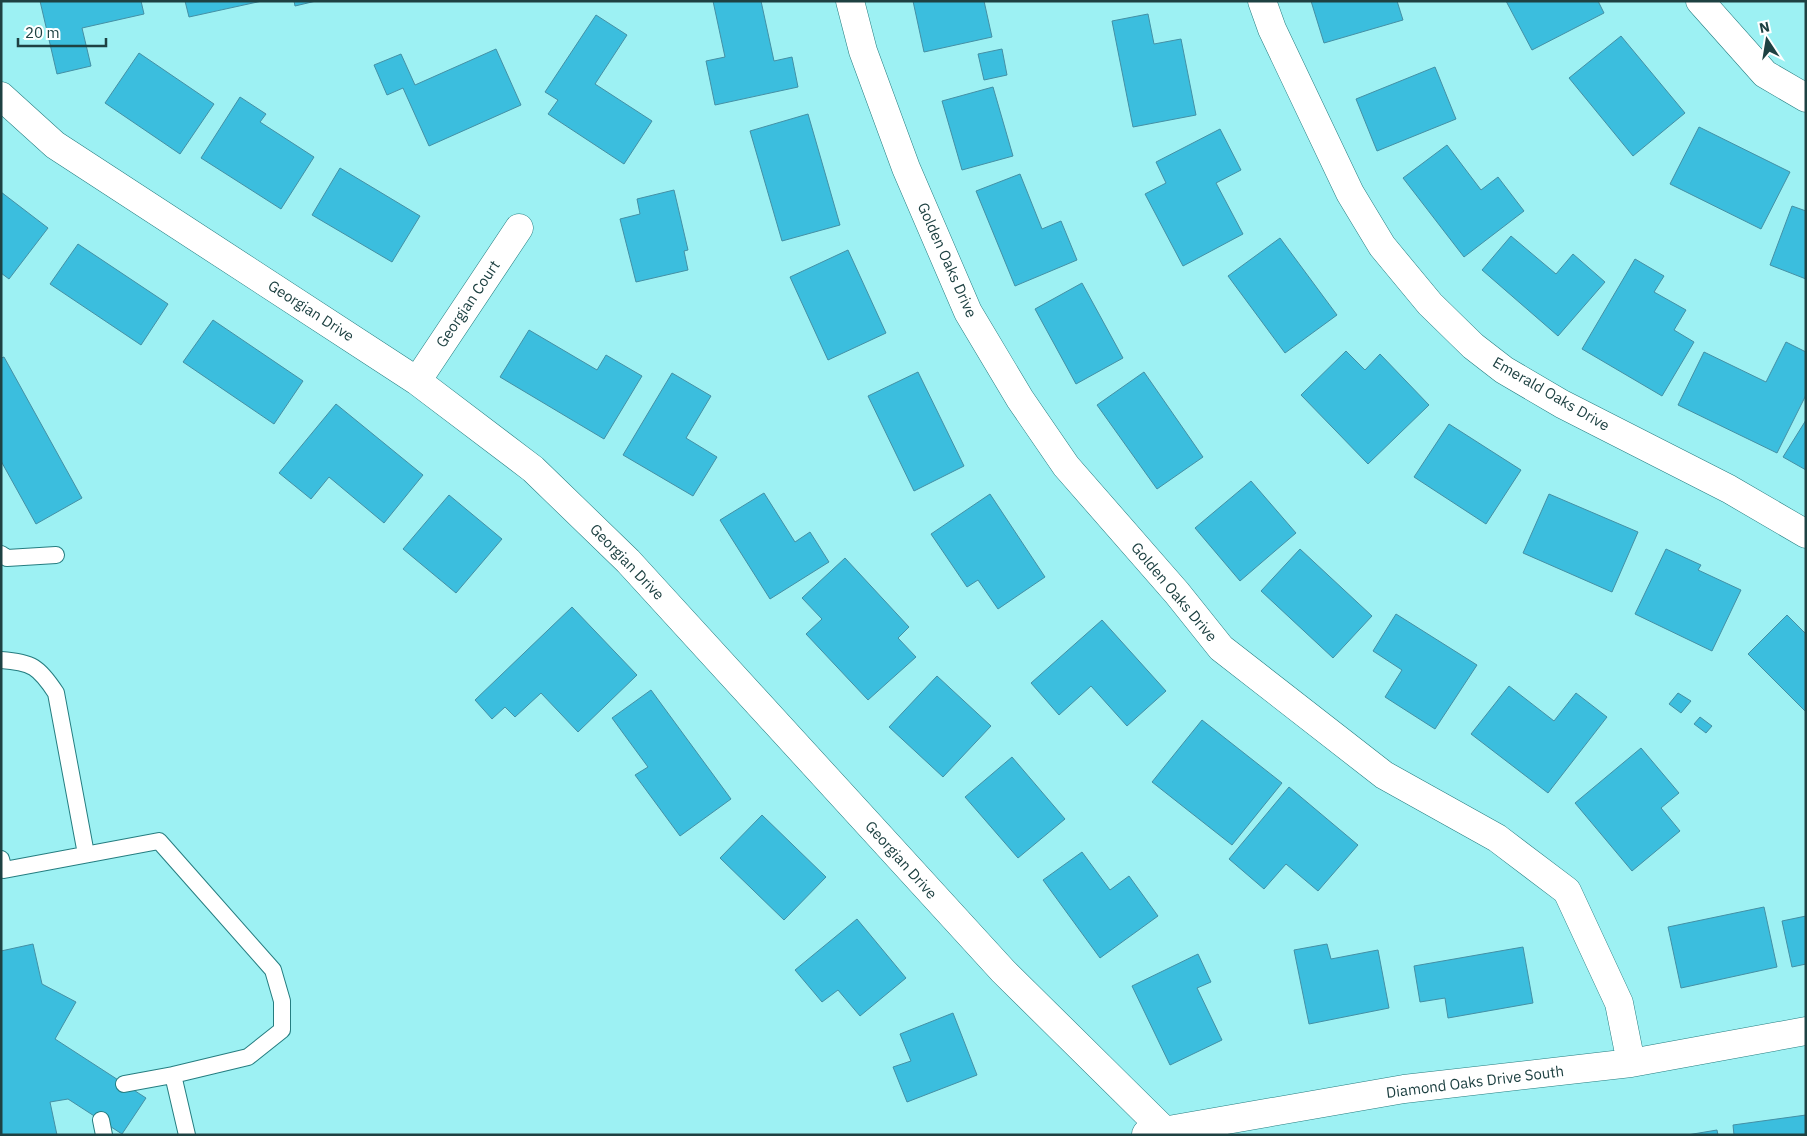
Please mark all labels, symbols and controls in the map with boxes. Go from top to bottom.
scale bar [18,15,105,47]
north arrow [1742,15,1792,65]
text: N [1757,17,1771,37]
text: 20 m [25,23,60,42]
street label: Golden Oaks Drive [914,199,981,320]
street label: Georgian Court [431,257,504,351]
street label: Georgian Drive [265,276,358,345]
street label: Emerald Oaks Drive [1489,352,1613,435]
street label: Georgian Drive [586,520,669,604]
street label: Golden Oaks Drive [1127,538,1221,645]
street label: Georgian Drive [861,817,941,903]
street label: Diamond Oaks Drive South [1385,1061,1565,1102]

